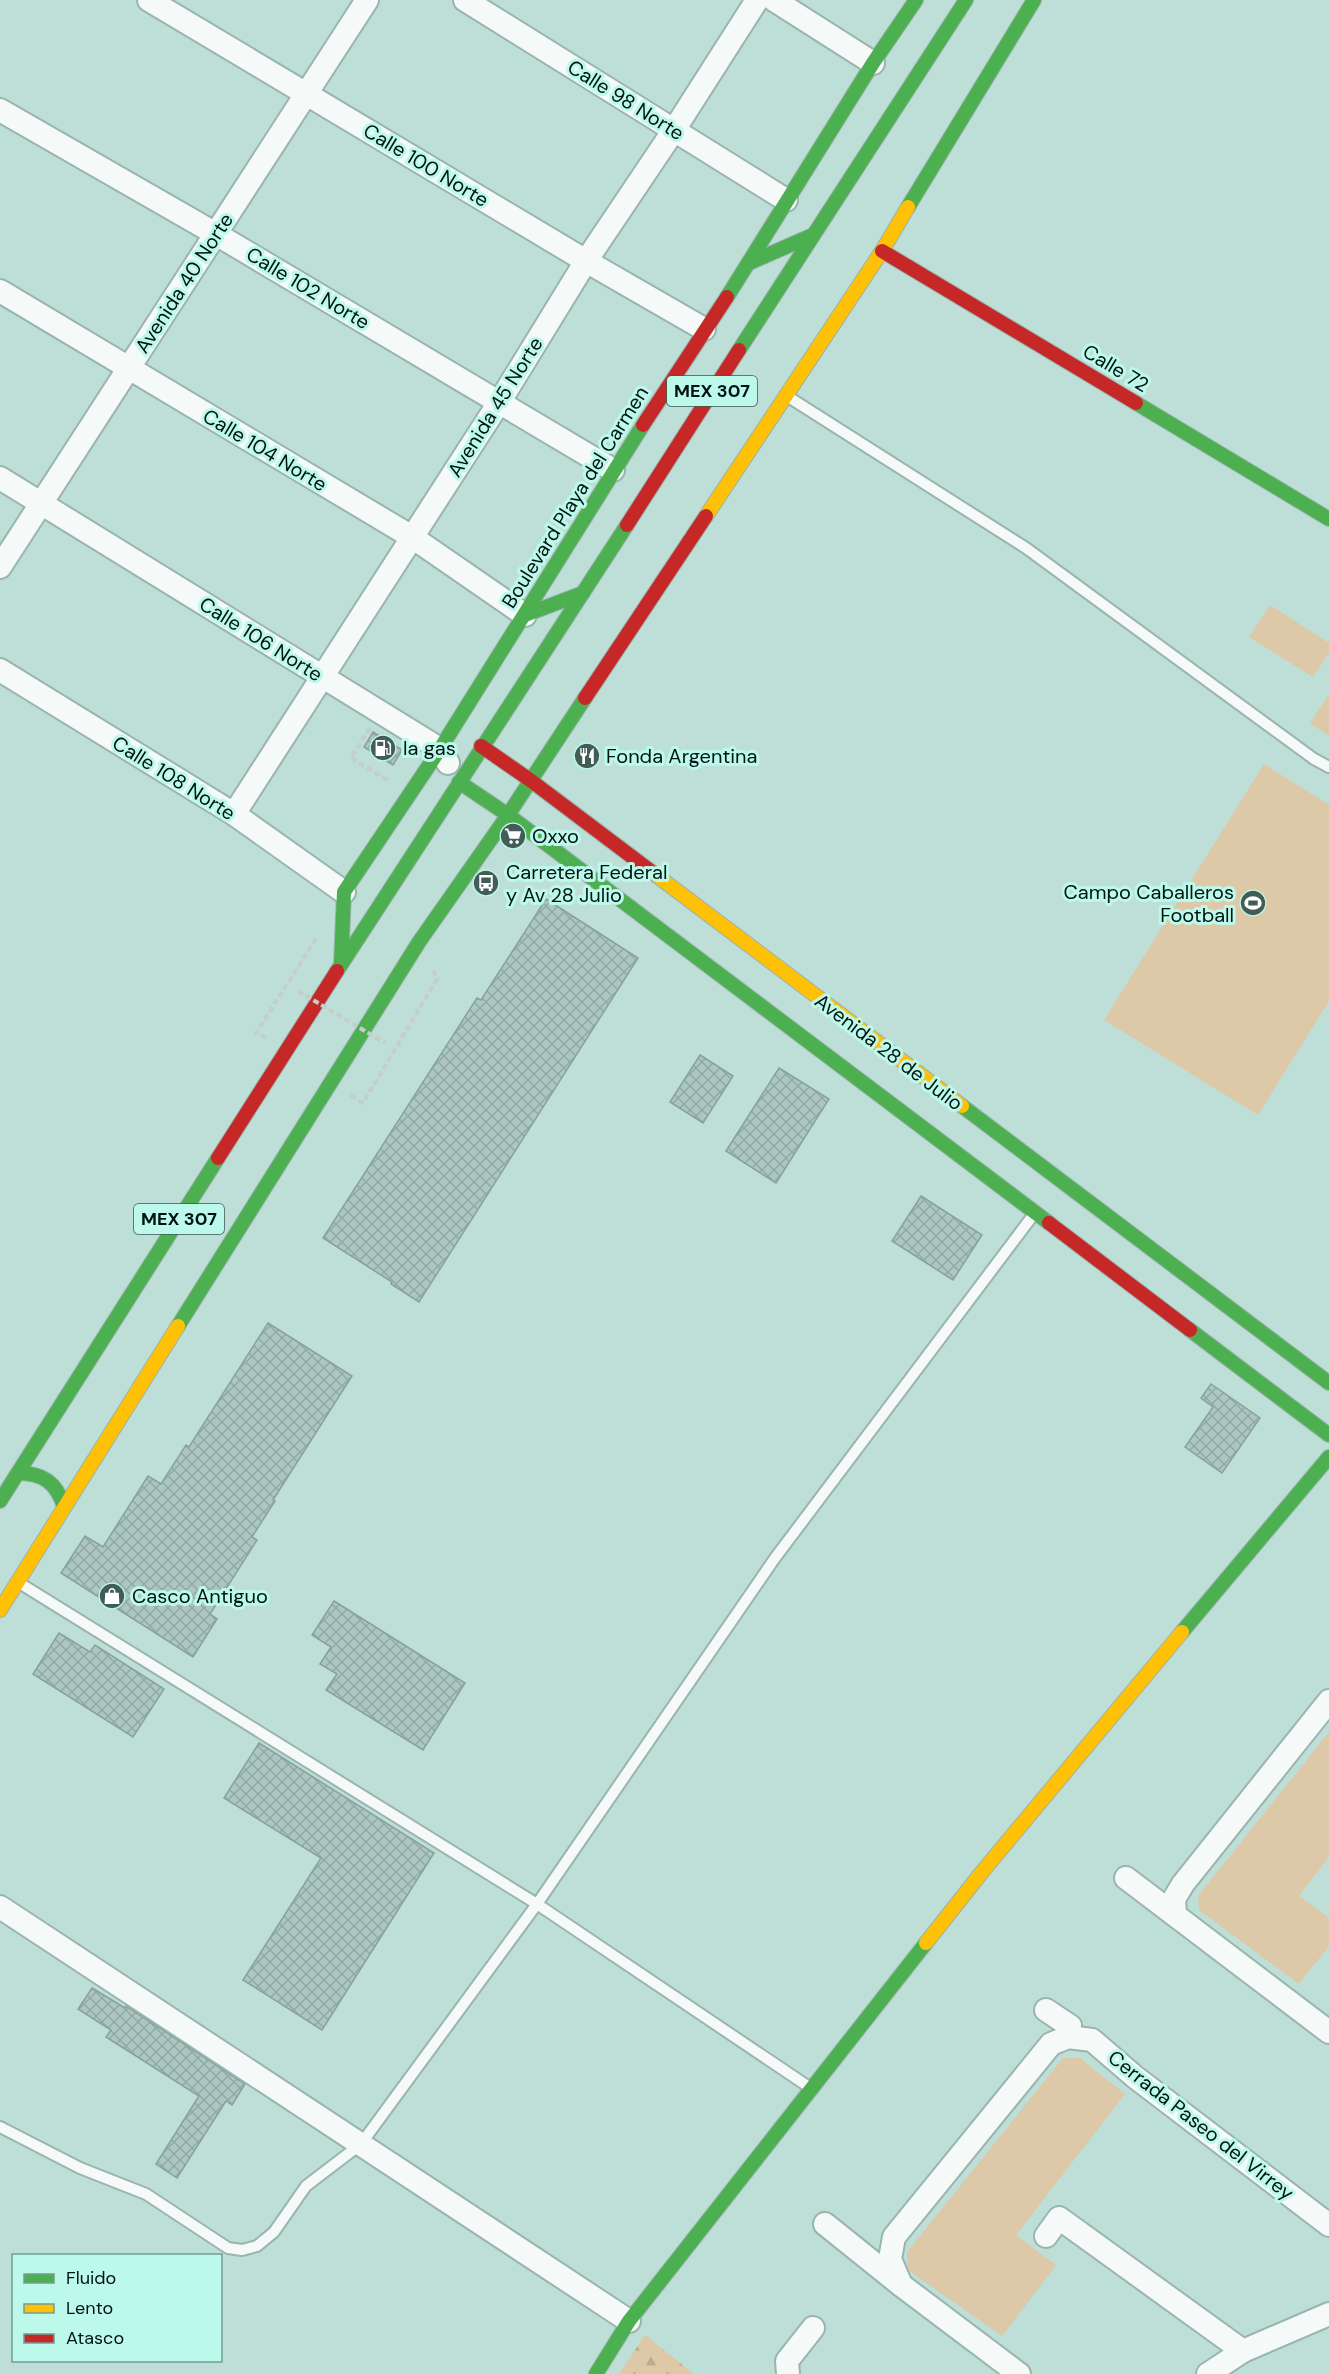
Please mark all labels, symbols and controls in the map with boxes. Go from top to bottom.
street label: Calle 98 Norte [563,54,689,146]
street label: Calle 100 Norte [359,117,493,213]
street label: Avenida 40 Norte [129,208,239,358]
street label: Calle 102 Norte [242,241,374,335]
street label: Avenida 45 Norte [441,332,549,482]
street label: Calle 72 [1078,338,1154,398]
road number: MEX 307 [667,376,757,406]
street label: Boulevard Playa del Carmen [496,381,654,613]
street label: Calle 104 Norte [198,403,332,497]
street label: Calle 106 Norte [194,591,328,687]
street label: Calle 108 Norte [108,730,240,826]
fuel station icon: la gas [368,733,398,763]
place label: la gas [403,735,456,761]
restaurant icon: Fonda Argentina [572,741,602,771]
place label: Fonda Argentina [606,743,757,769]
supermarket icon: Oxxo [498,821,528,851]
place label: Oxxo [532,823,579,849]
place label: Carretera Federal y Av 28 Julio [506,859,667,908]
bus stop icon: Carretera Federal y Av 28 Julio [471,868,501,898]
place label: Campo Caballeros Football [1063,879,1234,928]
sports icon: Campo Caballeros Football [1238,888,1268,918]
street label: Avenida 28 de Julio [810,988,968,1116]
road number: MEX 307 [134,1204,224,1234]
shop icon: Casco Antiguo [97,1581,127,1611]
place label: Casco Antiguo [132,1583,268,1609]
street label: Cerrada Paseo del Virrey [1103,2044,1299,2206]
legend [12,2254,222,2362]
text: Fluido [66,2266,116,2290]
text: Lento [66,2296,113,2320]
text: Atasco [66,2326,124,2350]

